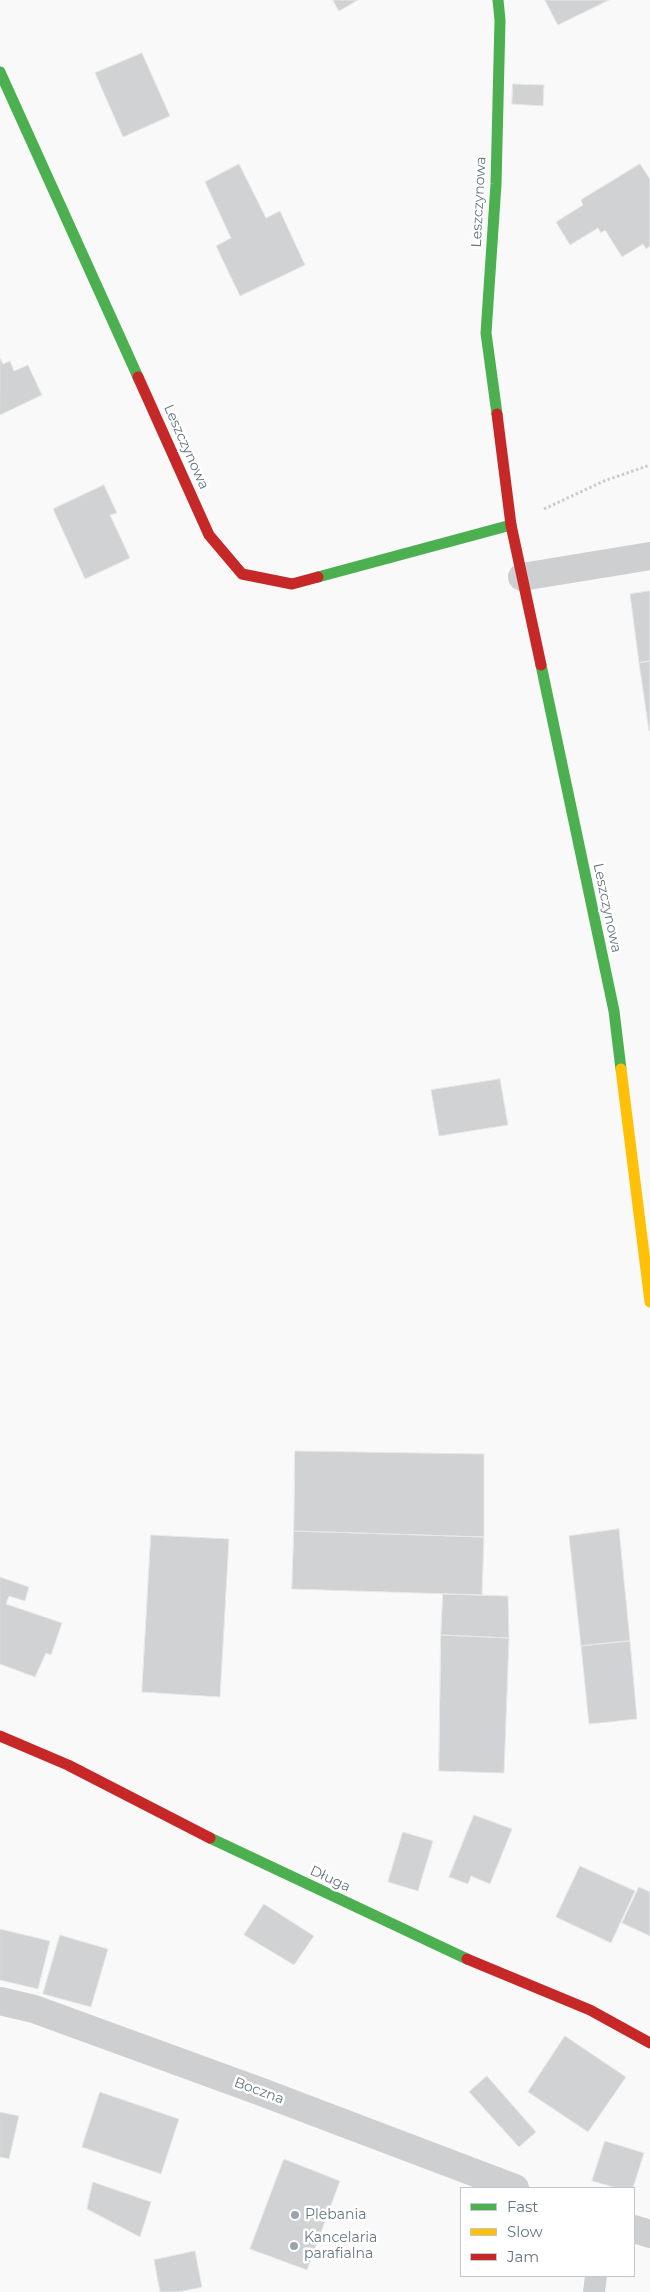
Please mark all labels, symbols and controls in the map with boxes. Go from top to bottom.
street label: Leszczynowa [468,156,490,248]
street label: Leszczynowa [160,402,212,492]
street label: Leszczynowa [589,862,625,954]
street label: Długa [307,1862,353,1896]
street label: Boczna [232,2074,286,2108]
legend [460,2187,635,2277]
text: Fast [507,2197,538,2216]
place label: Plebania [305,2207,366,2223]
marker: Plebania [289,2209,301,2221]
text: Slow [507,2222,543,2241]
place label: Kancelaria parafialna [304,2230,377,2262]
marker: Kancelaria parafialna [288,2240,300,2252]
text: Jam [507,2247,539,2266]

